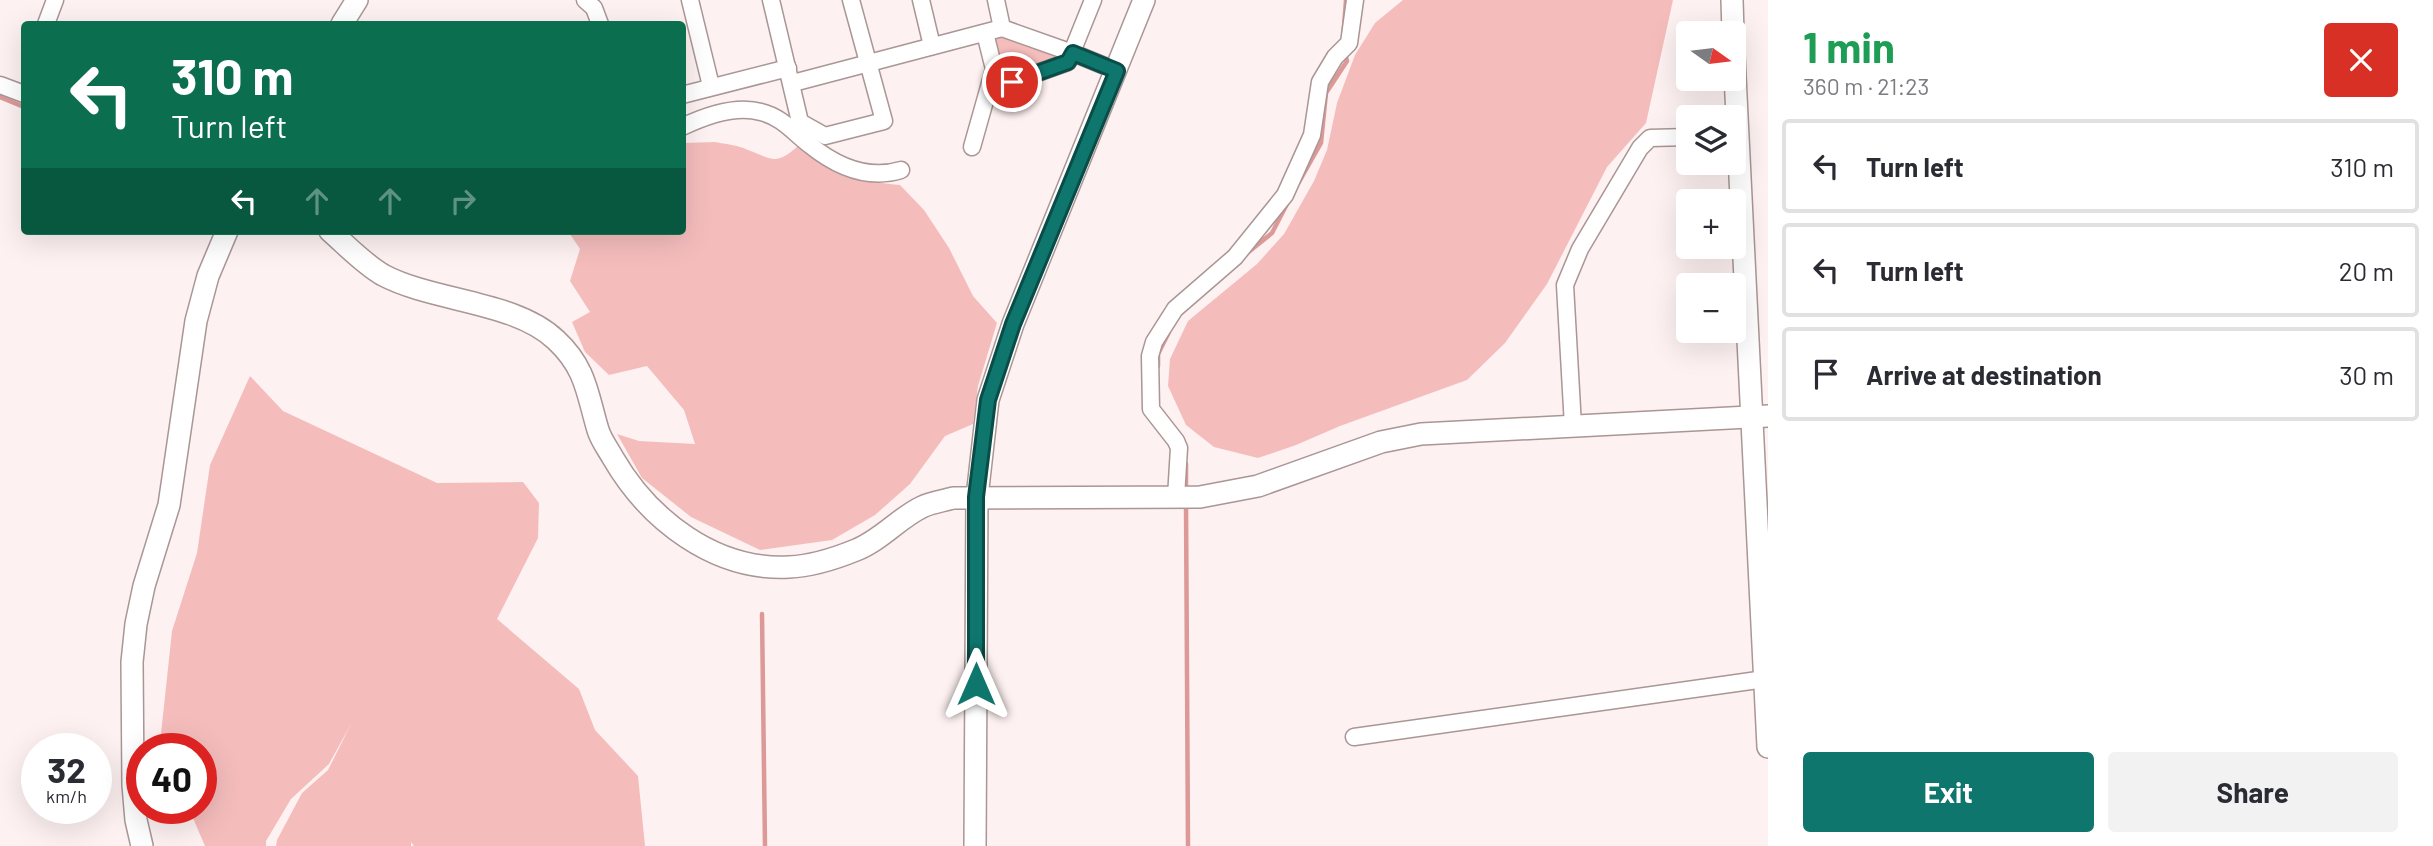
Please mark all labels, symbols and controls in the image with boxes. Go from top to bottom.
north arrow [1676,21,1746,91]
map controls [1676,21,1746,343]
text: 1 min [1803,21,1895,71]
button: close [2324,23,2398,97]
text: 310 m [171,46,293,105]
icon: left [56,49,147,140]
pin [982,52,1042,112]
icon: arrive [993,63,1031,101]
text: 360 m · 21:23 [1803,72,1929,100]
button: layers [1676,105,1746,175]
text: Turn left [171,106,288,144]
icon: left [1807,147,1845,185]
text: Turn left [1866,151,1964,182]
text: 310 m [2330,151,2394,182]
icon: left [225,182,263,220]
icon: ahead [298,182,336,220]
icon: ahead [371,182,409,220]
icon: right [444,182,482,220]
button: + [1676,189,1746,259]
icon: left [1807,251,1845,289]
text: Turn left [1866,255,1964,286]
text: 20 m [2339,255,2394,286]
button: − [1676,273,1746,343]
icon: arrive [1807,355,1845,393]
text: Arrive at destination [1866,359,2102,390]
text: 30 m [2339,359,2394,390]
position arrow [939,647,1013,721]
speed limit sign: 40 [126,733,217,824]
text: 32 [47,748,86,790]
button: Exit [1803,752,2094,832]
button: Share [2108,752,2398,832]
text: km/h [46,785,87,807]

